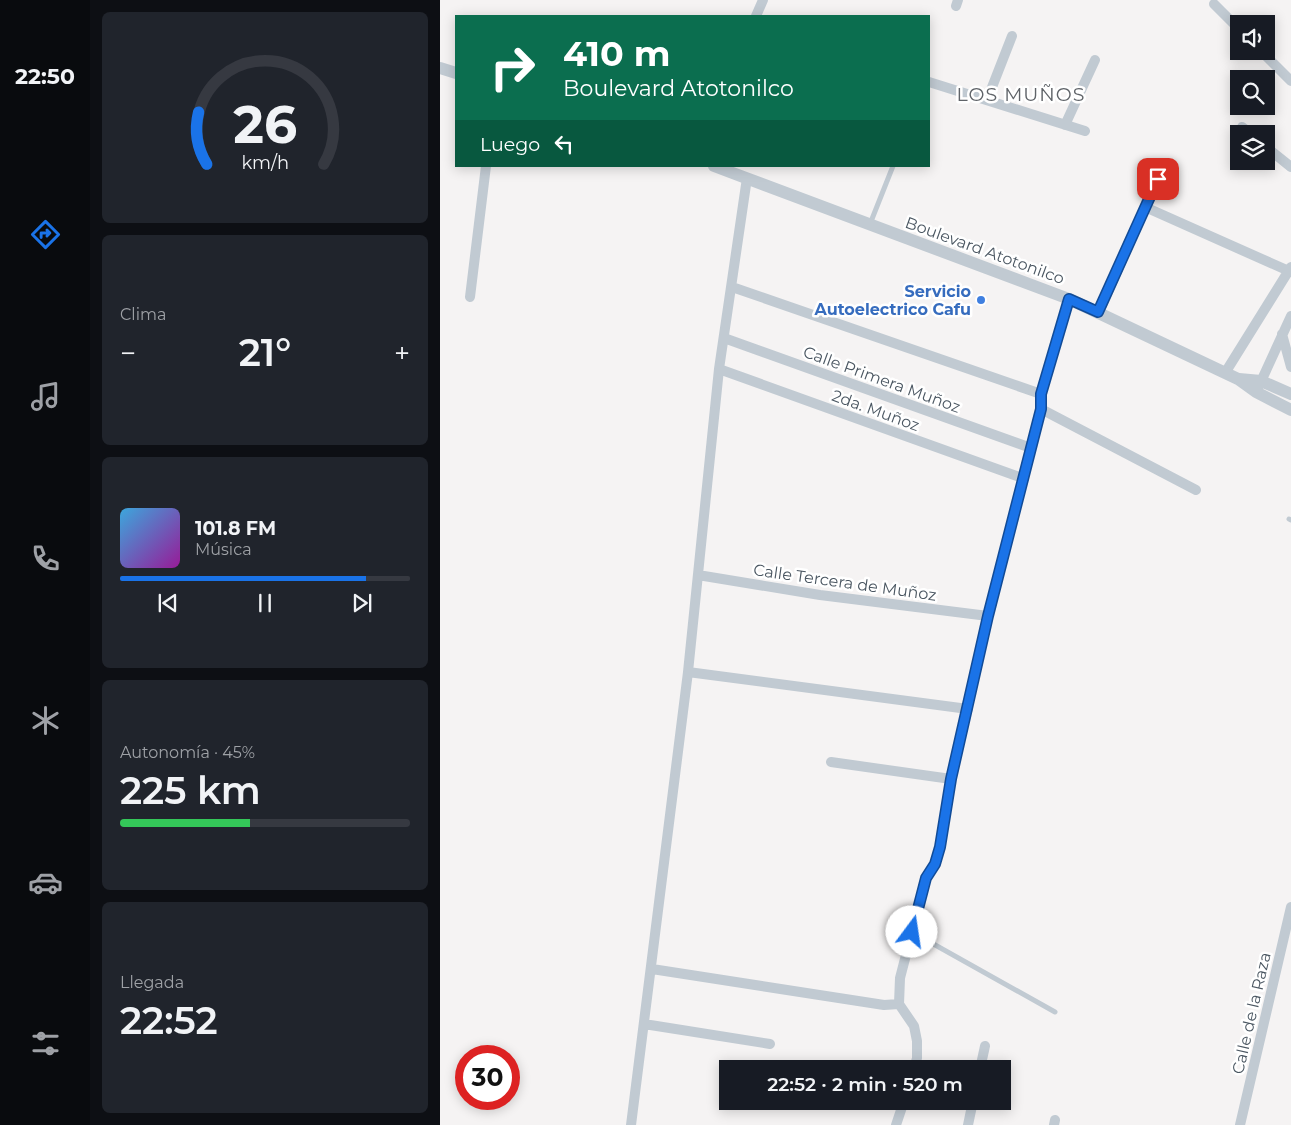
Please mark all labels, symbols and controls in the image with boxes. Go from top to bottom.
map controls [1230,15,1275,170]
button: sound [1230,15,1275,60]
text: 410 m [563,32,670,75]
icon: right [480,35,545,100]
text: 22:50 [15,63,75,90]
button: search [1230,70,1275,115]
text: Boulevard Atotonilco [563,75,794,102]
district label: LOS MUÑOS [957,83,1085,106]
text: 26 [233,93,297,156]
button: layers [1230,125,1275,170]
icon: left [550,130,578,158]
text: Luego [480,133,540,156]
text: km/h [241,152,289,173]
pin [1137,158,1179,200]
icon: arrive [1144,165,1172,193]
street label: Boulevard Atotonilco [903,213,1067,288]
icon: directions [28,217,63,252]
place label: Servicio Autoelectrico Cafu [814,282,971,319]
marker: Servicio Autoelectrico Cafu [975,294,987,306]
text: Clima [120,305,166,324]
text: 21° [239,329,291,376]
text: − [120,336,136,370]
text: + [394,336,410,370]
street label: Calle Primera Muñoz [801,342,963,417]
icon: music [28,379,63,414]
street label: 2da. Muñoz [829,386,922,435]
text: 101.8 FM [195,517,276,540]
text: Música [195,540,252,559]
icon: phone [28,541,63,576]
street label: Calle Tercera de Muñoz [752,560,938,605]
icon: previous [154,589,182,617]
icon: pause [251,589,279,617]
icon: next [348,589,376,617]
icon: climate [28,703,63,738]
text: Autonomía · 45% [120,743,255,762]
text: 225 km [120,767,261,814]
icon: car [28,865,63,900]
position arrow [885,905,937,957]
street label: Calle de la Raza [1228,950,1275,1076]
text: Llegada [120,973,184,992]
text: 22:52 [120,997,218,1044]
icon: filters [28,1026,63,1061]
speed limit sign: 30 [455,1045,520,1110]
text: 22:52 · 2 min · 520 m [767,1073,963,1096]

